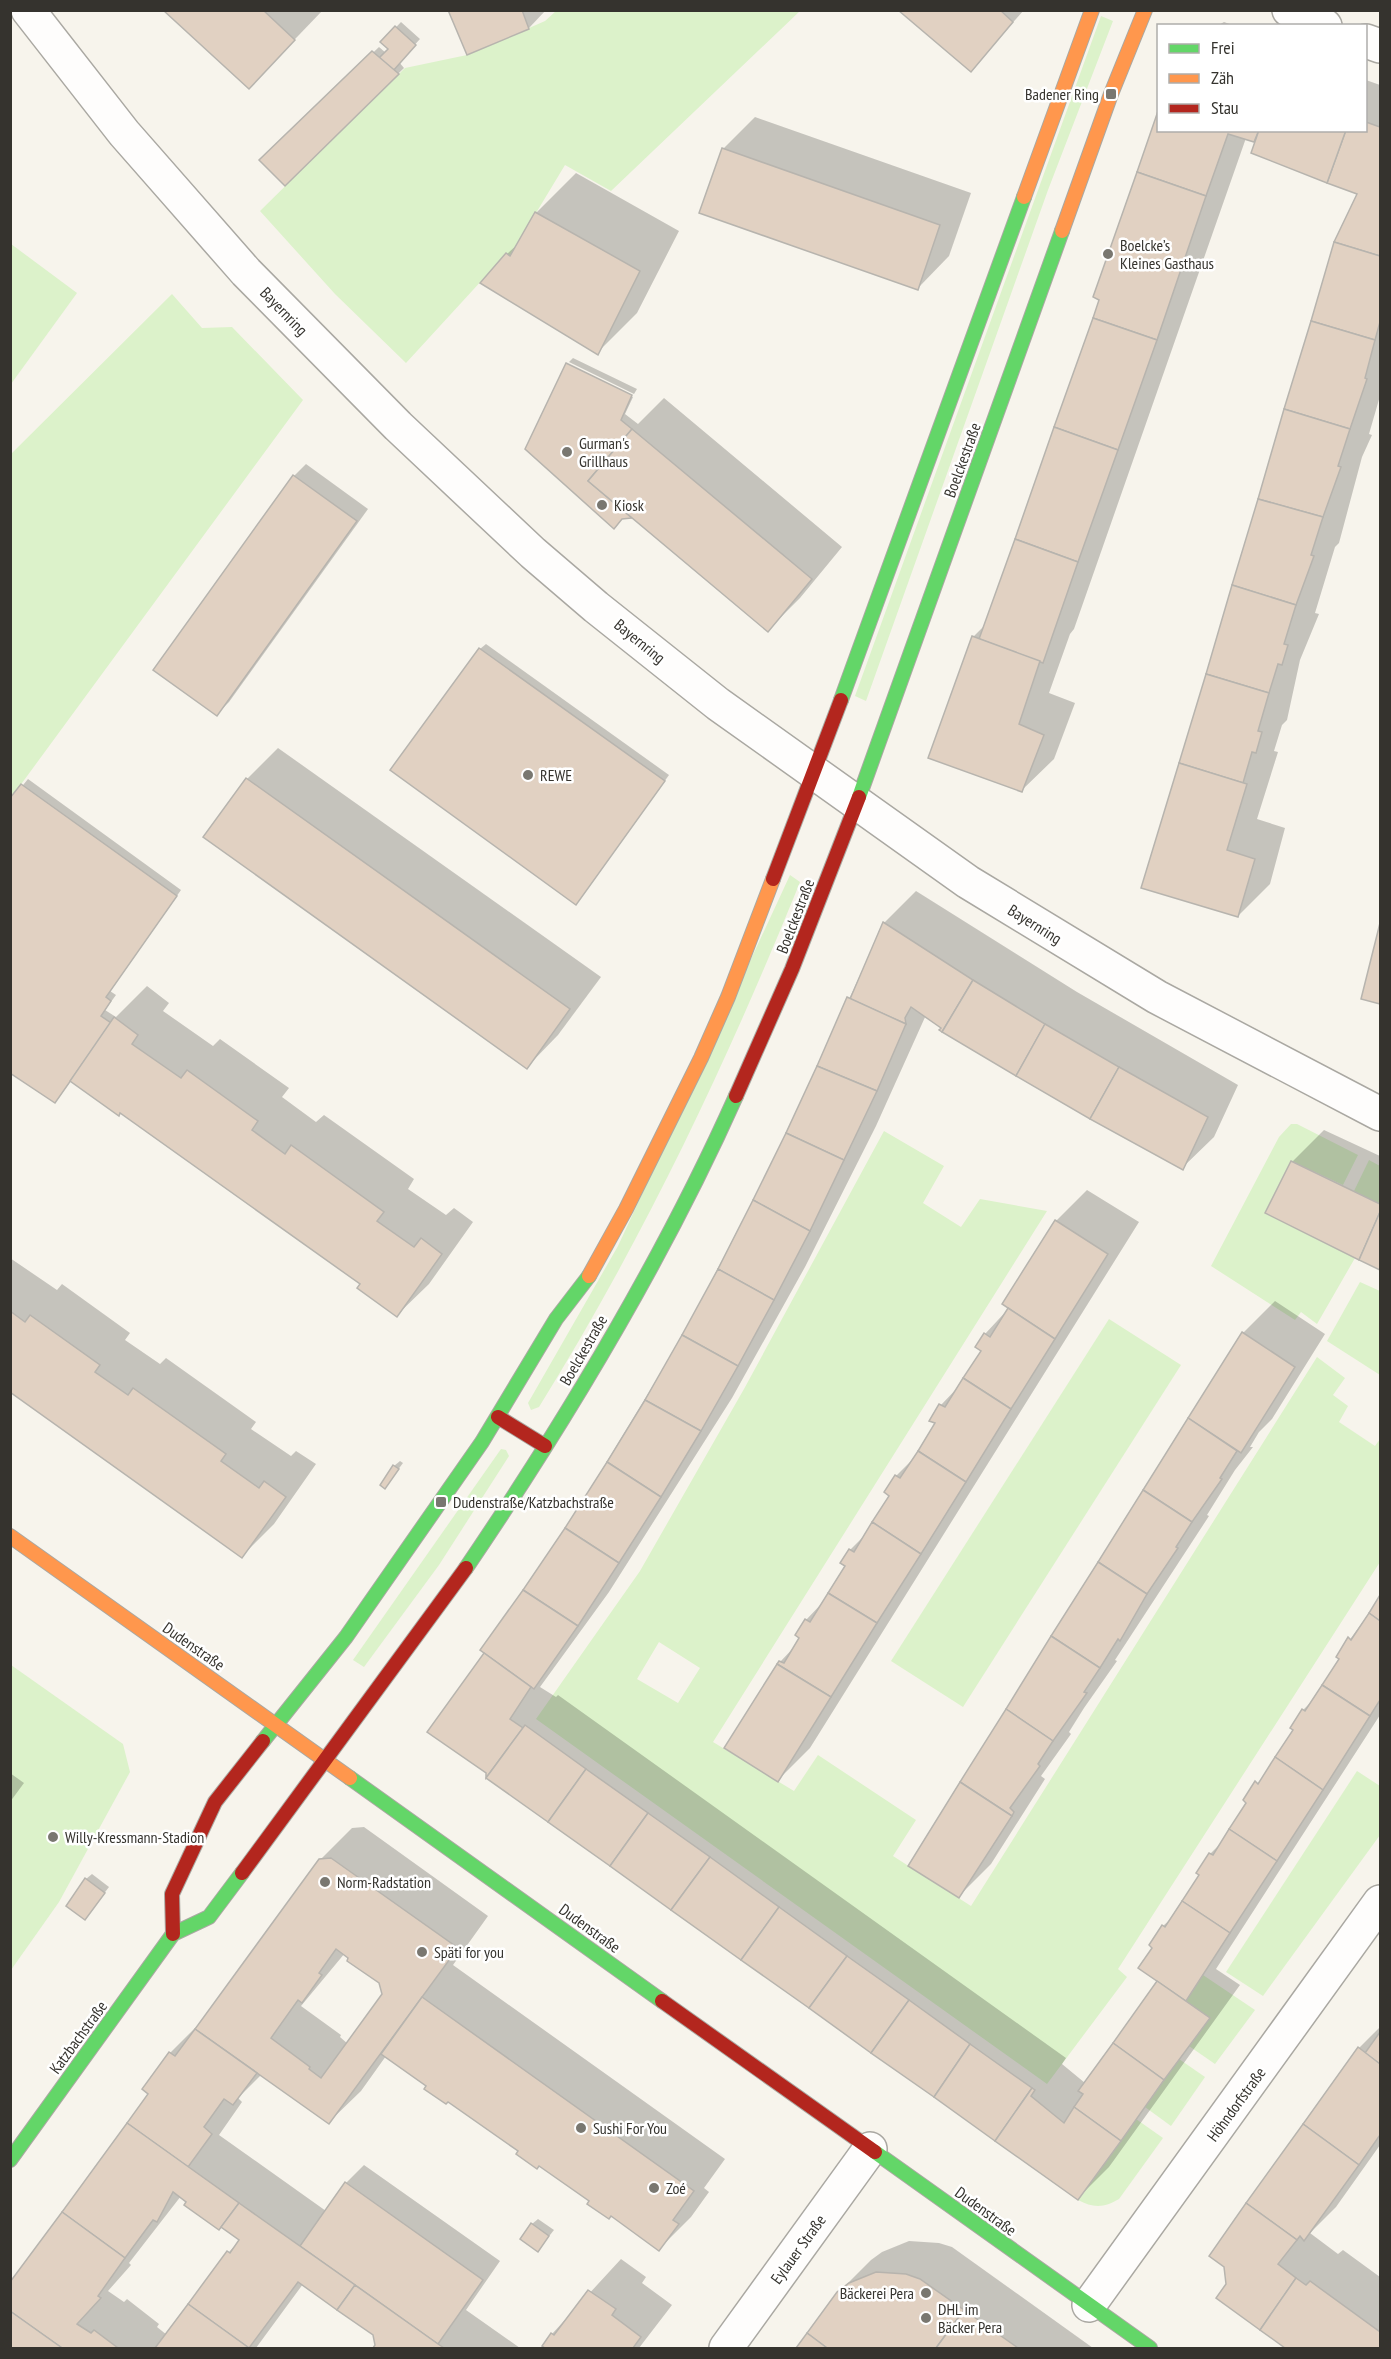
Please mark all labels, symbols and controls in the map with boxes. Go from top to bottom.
legend [1157,24,1367,132]
text: Frei [1211,36,1235,59]
text: Zäh [1211,66,1234,89]
place label: Badener Ring [1025,84,1099,104]
marker: Badener Ring [1104,87,1118,101]
text: Stau [1211,96,1239,119]
place label: Boelcke’s Kleines Gasthaus [1120,235,1214,273]
marker: Boelcke’s Kleines Gasthaus [1101,247,1115,261]
street label: Bayernring [256,283,312,339]
street label: Boelckestraße [939,420,985,500]
place label: Gurman's Grillhaus [579,433,630,471]
marker: Gurman's Grillhaus [560,445,574,459]
place label: Kiosk [614,495,645,515]
marker: Kiosk [595,498,609,512]
street label: Bayernring [610,614,670,668]
place label: REWE [540,765,572,785]
marker: REWE [521,768,535,782]
street label: Boelckestraße [772,876,818,956]
street label: Bayernring [1004,900,1066,948]
street label: Boelckestraße [555,1311,611,1389]
place label: Dudenstraße/Katzbachstraße [453,1492,614,1512]
marker: Dudenstraße/Katzbachstraße [434,1495,448,1509]
street label: Dudenstraße [159,1617,229,1675]
place label: Willy-Kressmann-Stadion [65,1827,204,1847]
marker: Willy-Kressmann-Stadion [46,1830,60,1844]
place label: Norm-Radstation [337,1872,431,1892]
marker: Norm-Radstation [318,1875,332,1889]
street label: Dudenstraße [555,1899,625,1957]
place label: Späti for you [434,1942,504,1962]
marker: Späti for you [415,1945,429,1959]
street label: Katzbachstraße [45,1997,111,2077]
street label: Höhndorfstraße [1202,2063,1270,2145]
place label: Sushi For You [593,2118,667,2138]
marker: Sushi For You [574,2121,588,2135]
place label: Zoé [666,2178,686,2198]
marker: Zoé [647,2181,661,2195]
street label: Dudenstraße [951,2182,1021,2240]
street label: Eylauer Straße [766,2210,830,2288]
place label: Bäckerei Pera [840,2283,914,2303]
marker: Bäckerei Pera [919,2286,933,2300]
place label: DHL im Bäcker Pera [938,2299,1002,2337]
marker: DHL im Bäcker Pera [919,2311,933,2325]

